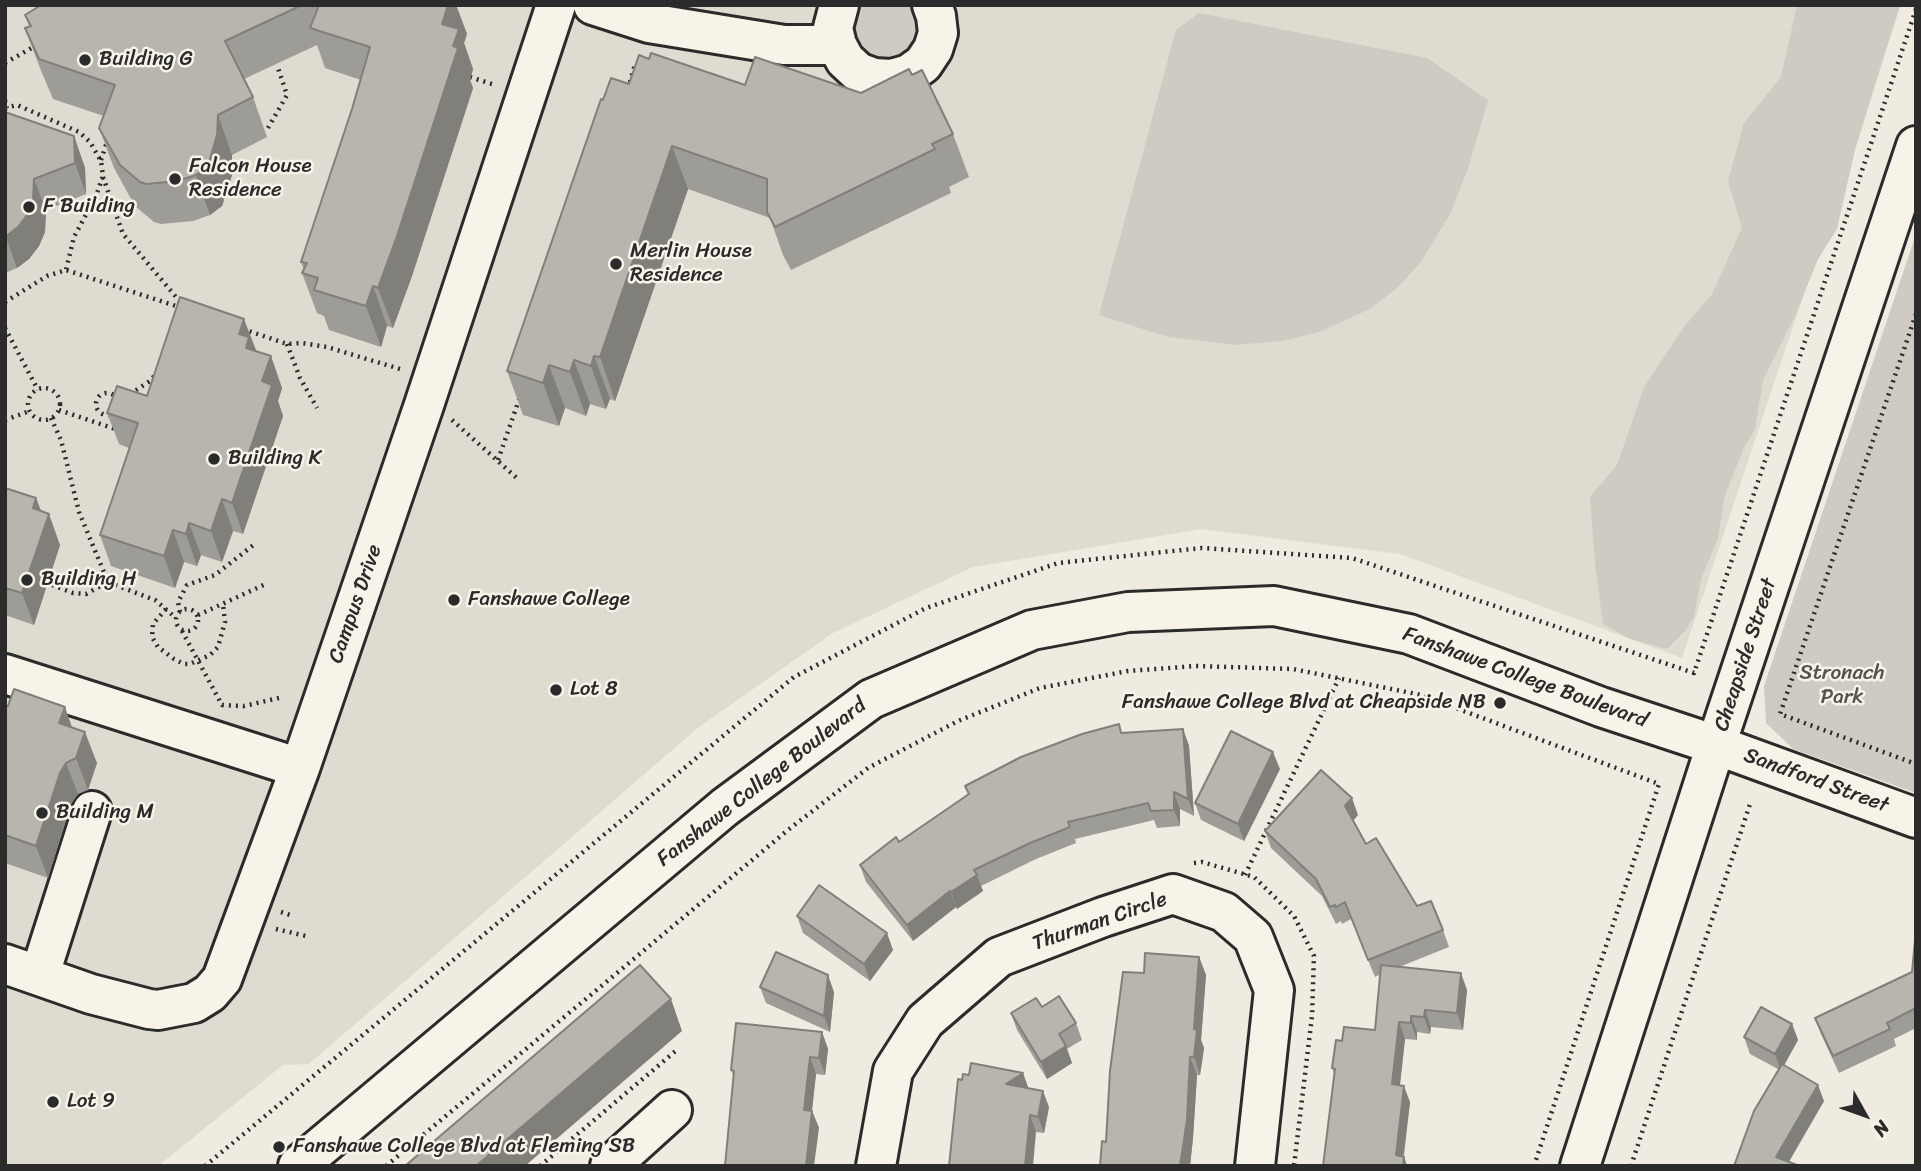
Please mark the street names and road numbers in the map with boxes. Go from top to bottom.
street label: Campus Drive [324,541,388,667]
street label: Cheapside Street [1709,575,1783,735]
street label: Fanshawe College Boulevard [1399,622,1651,734]
street label: Fanshawe College Boulevard [652,693,872,873]
street label: Sandford Street [1740,743,1892,819]
street label: Thurman Circle [1029,887,1171,957]

